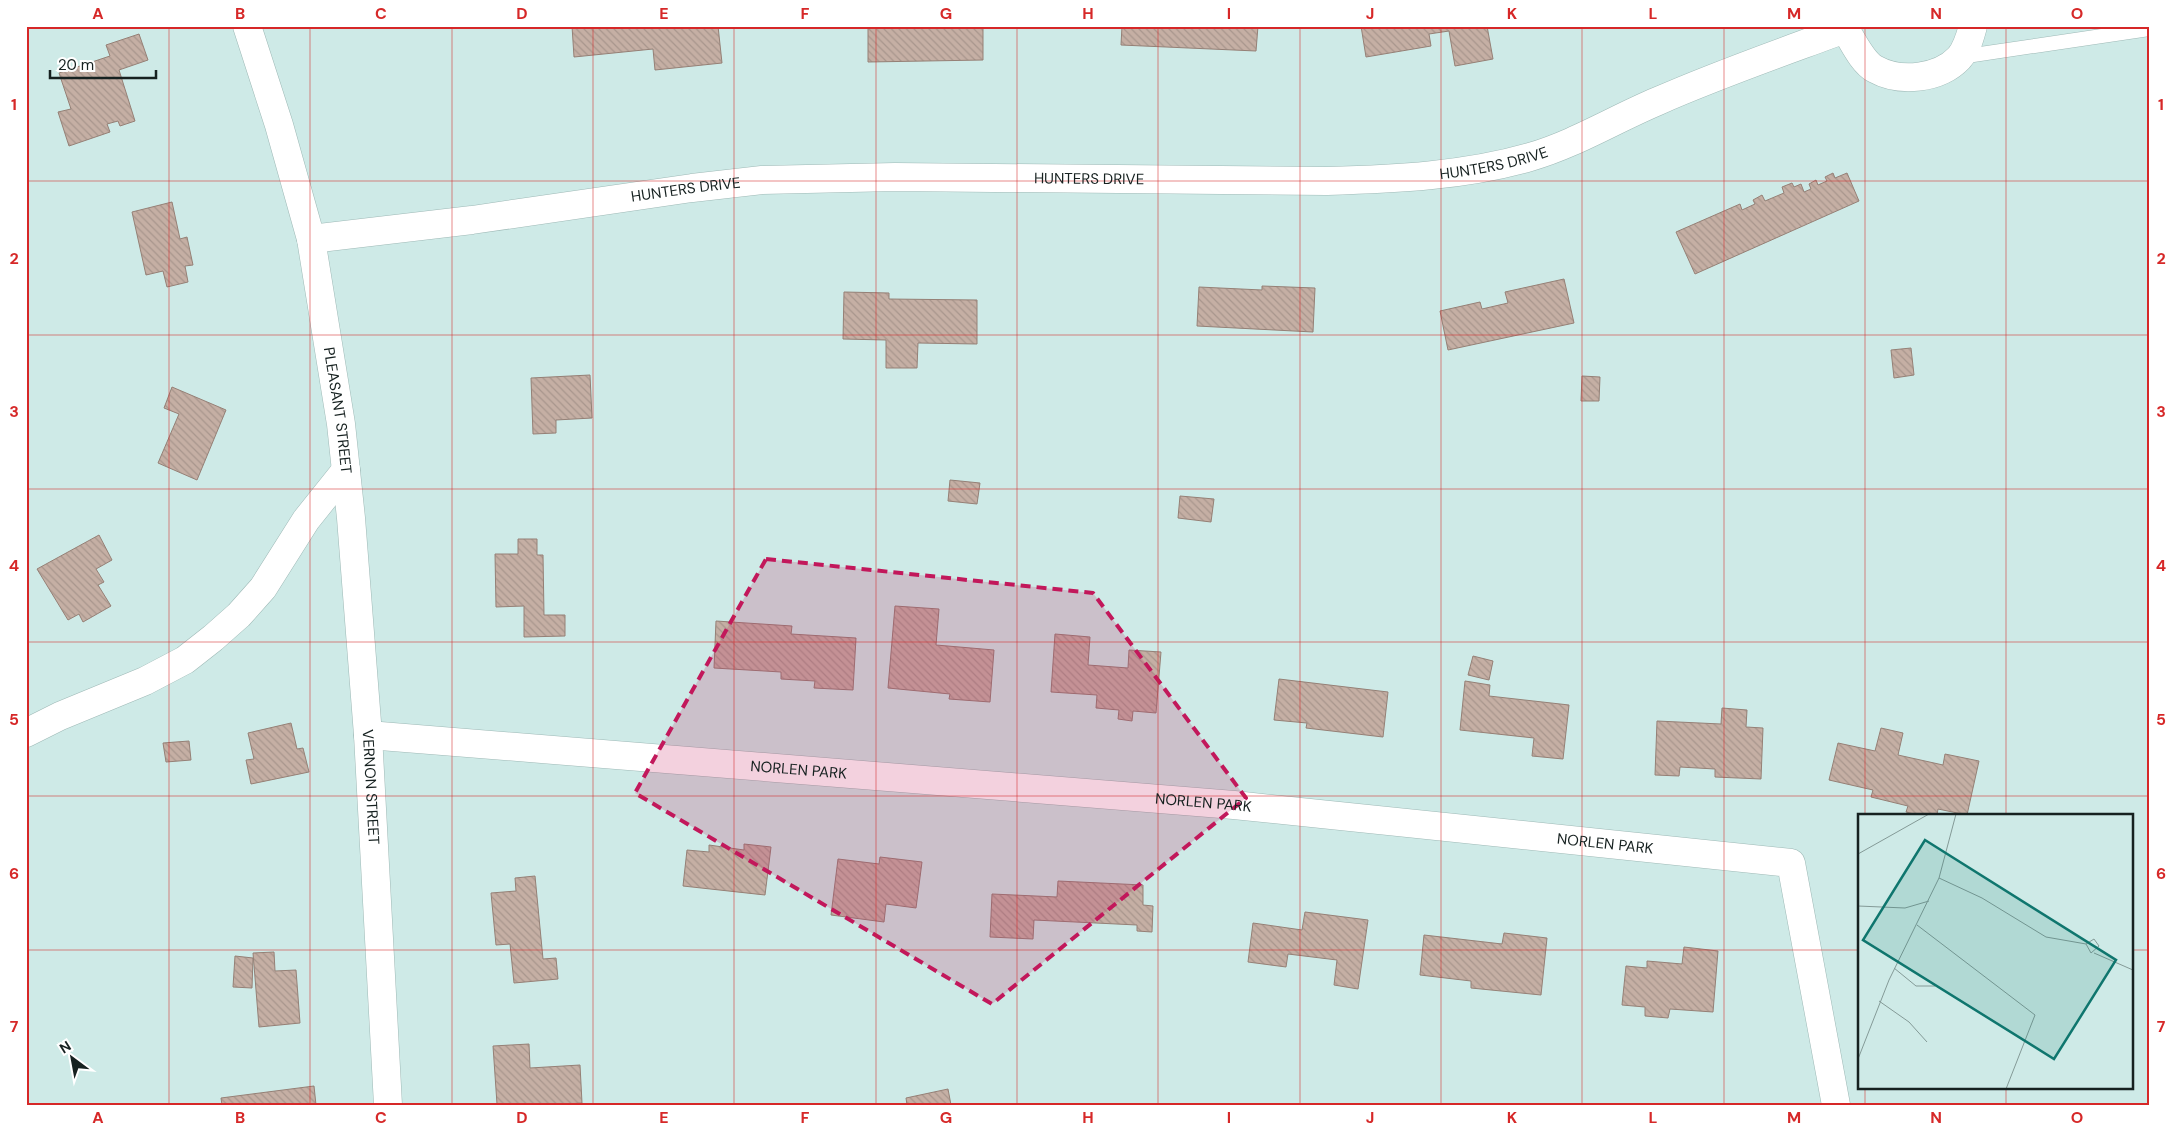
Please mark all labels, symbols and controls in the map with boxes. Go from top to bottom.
text: A [92,3,104,24]
text: B [235,3,245,24]
text: C [375,3,387,24]
text: D [516,3,528,24]
text: E [659,3,669,24]
text: F [801,3,810,24]
text: G [940,3,952,24]
text: H [1082,3,1094,24]
text: I [1227,3,1231,24]
text: J [1366,3,1374,24]
text: K [1507,3,1518,24]
text: L [1649,3,1658,24]
text: M [1787,3,1801,24]
text: N [1930,3,1942,24]
text: O [2071,3,2083,24]
scale bar [50,48,156,80]
text: 20 m [58,55,94,75]
text: 1 [11,94,17,115]
text: 1 [2158,94,2164,115]
street label: HUNTERS DRIVE [1439,142,1551,184]
street label: HUNTERS DRIVE [1034,168,1144,189]
street label: HUNTERS DRIVE [630,173,742,207]
text: 2 [9,248,19,269]
text: 2 [2156,248,2166,269]
street label: PLEASANT STREET [319,346,356,475]
text: 3 [9,401,19,422]
text: 3 [2156,401,2166,422]
text: 4 [9,555,19,576]
text: 4 [2156,555,2166,576]
text: 5 [9,709,19,730]
text: 5 [2156,709,2166,730]
street label: VERNON STREET [358,729,384,845]
street label: NORLEN PARK [750,756,848,784]
street label: NORLEN PARK [1154,789,1253,817]
inset map [1858,814,2132,1088]
street label: NORLEN PARK [1556,829,1655,859]
text: 6 [9,863,19,884]
text: 6 [2156,863,2166,884]
text: 7 [10,1016,19,1037]
text: 7 [2157,1016,2166,1037]
north arrow [48,1034,98,1084]
text: N [56,1037,74,1057]
text: A [92,1107,104,1128]
text: B [235,1107,245,1128]
text: C [375,1107,387,1128]
text: D [516,1107,528,1128]
text: E [659,1107,669,1128]
text: F [801,1107,810,1128]
text: G [940,1107,952,1128]
text: H [1082,1107,1094,1128]
text: I [1227,1107,1231,1128]
text: J [1366,1107,1374,1128]
text: K [1507,1107,1518,1128]
text: L [1649,1107,1658,1128]
text: M [1787,1107,1801,1128]
text: N [1930,1107,1942,1128]
text: O [2071,1107,2083,1128]

